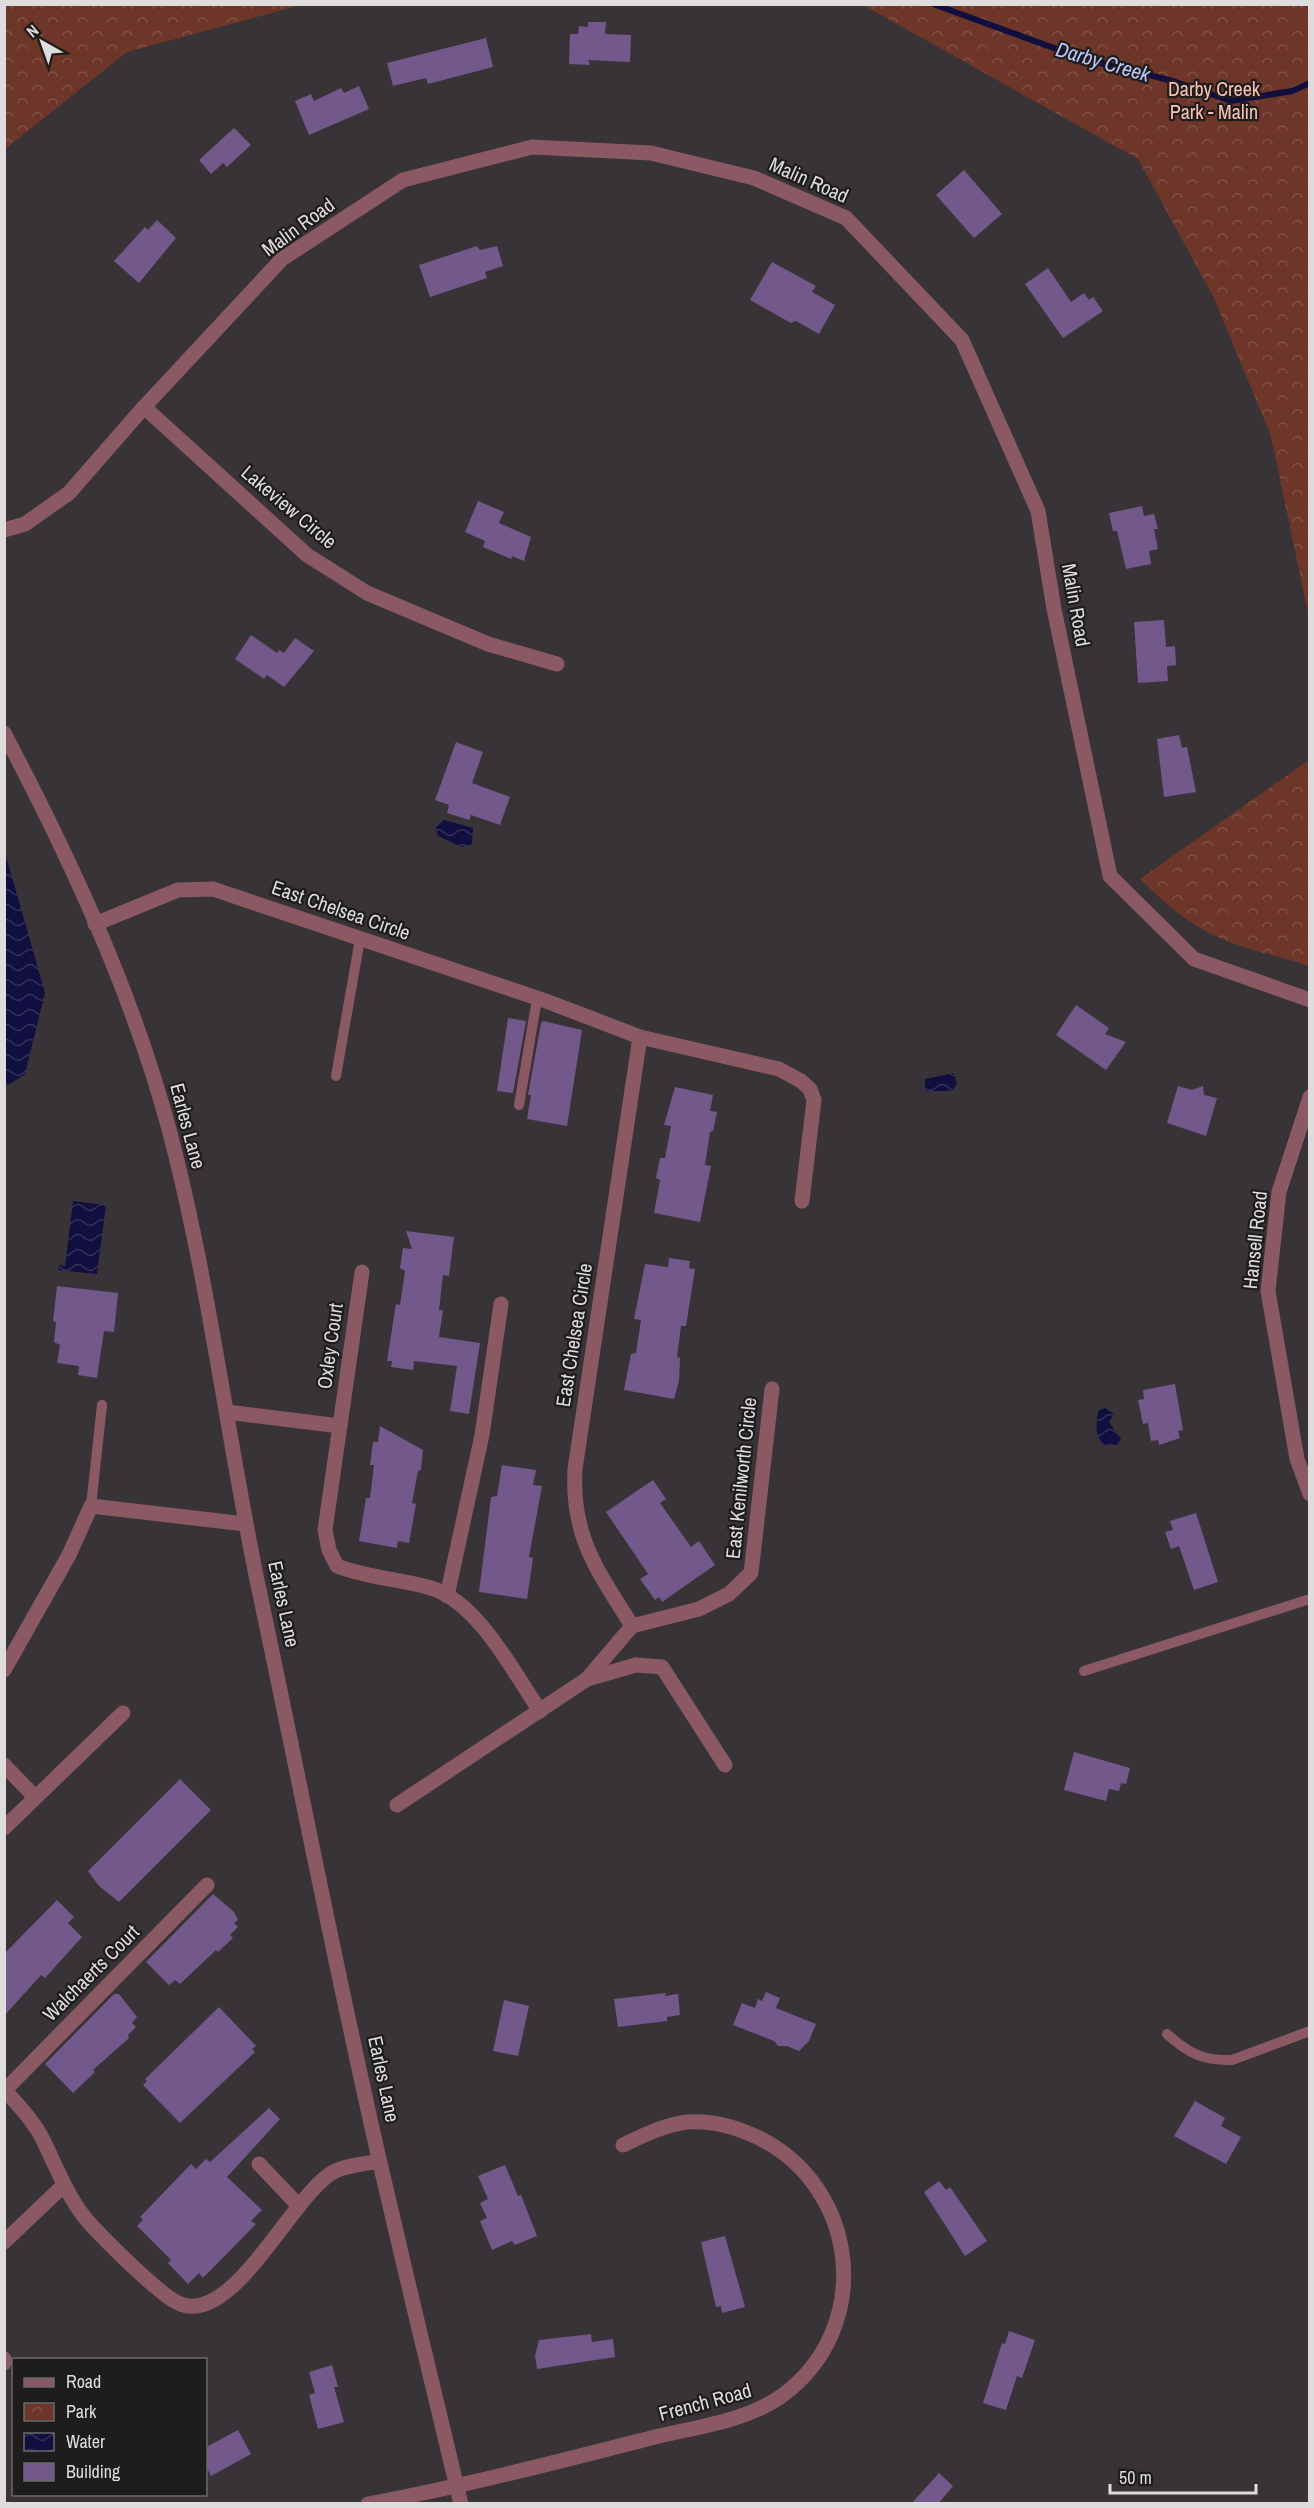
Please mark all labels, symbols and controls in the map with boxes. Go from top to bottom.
north arrow [12,12,72,72]
text: N [22,19,43,42]
water label: Darby Creek [1053,34,1155,89]
park label: Darby Creek Park - Malin [1168,75,1261,125]
street label: Malin Road [765,150,853,209]
street label: Malin Road [256,191,340,262]
street label: Lakeview Circle [236,459,343,554]
street label: Malin Road [1056,561,1097,649]
street label: East Chelsea Circle [268,873,414,946]
street label: Earles Lane [164,1080,213,1172]
street label: Hansell Road [1236,1190,1273,1290]
street label: East Chelsea Circle [549,1261,598,1409]
street label: Oxley Court [310,1301,349,1391]
street label: East Kenilworth Circle [719,1396,762,1560]
street label: Earles Lane [262,1558,307,1650]
street label: Walchaerts Court [37,1918,145,2027]
street label: Earles Lane [362,2033,407,2125]
legend [12,2358,207,2496]
text: Road [66,2369,101,2394]
street label: French Road [656,2376,754,2427]
text: Park [66,2399,97,2424]
text: Water [66,2429,105,2454]
scale bar [1110,2457,1256,2495]
text: Building [66,2459,121,2484]
text: 50 m [1119,2465,1152,2490]

